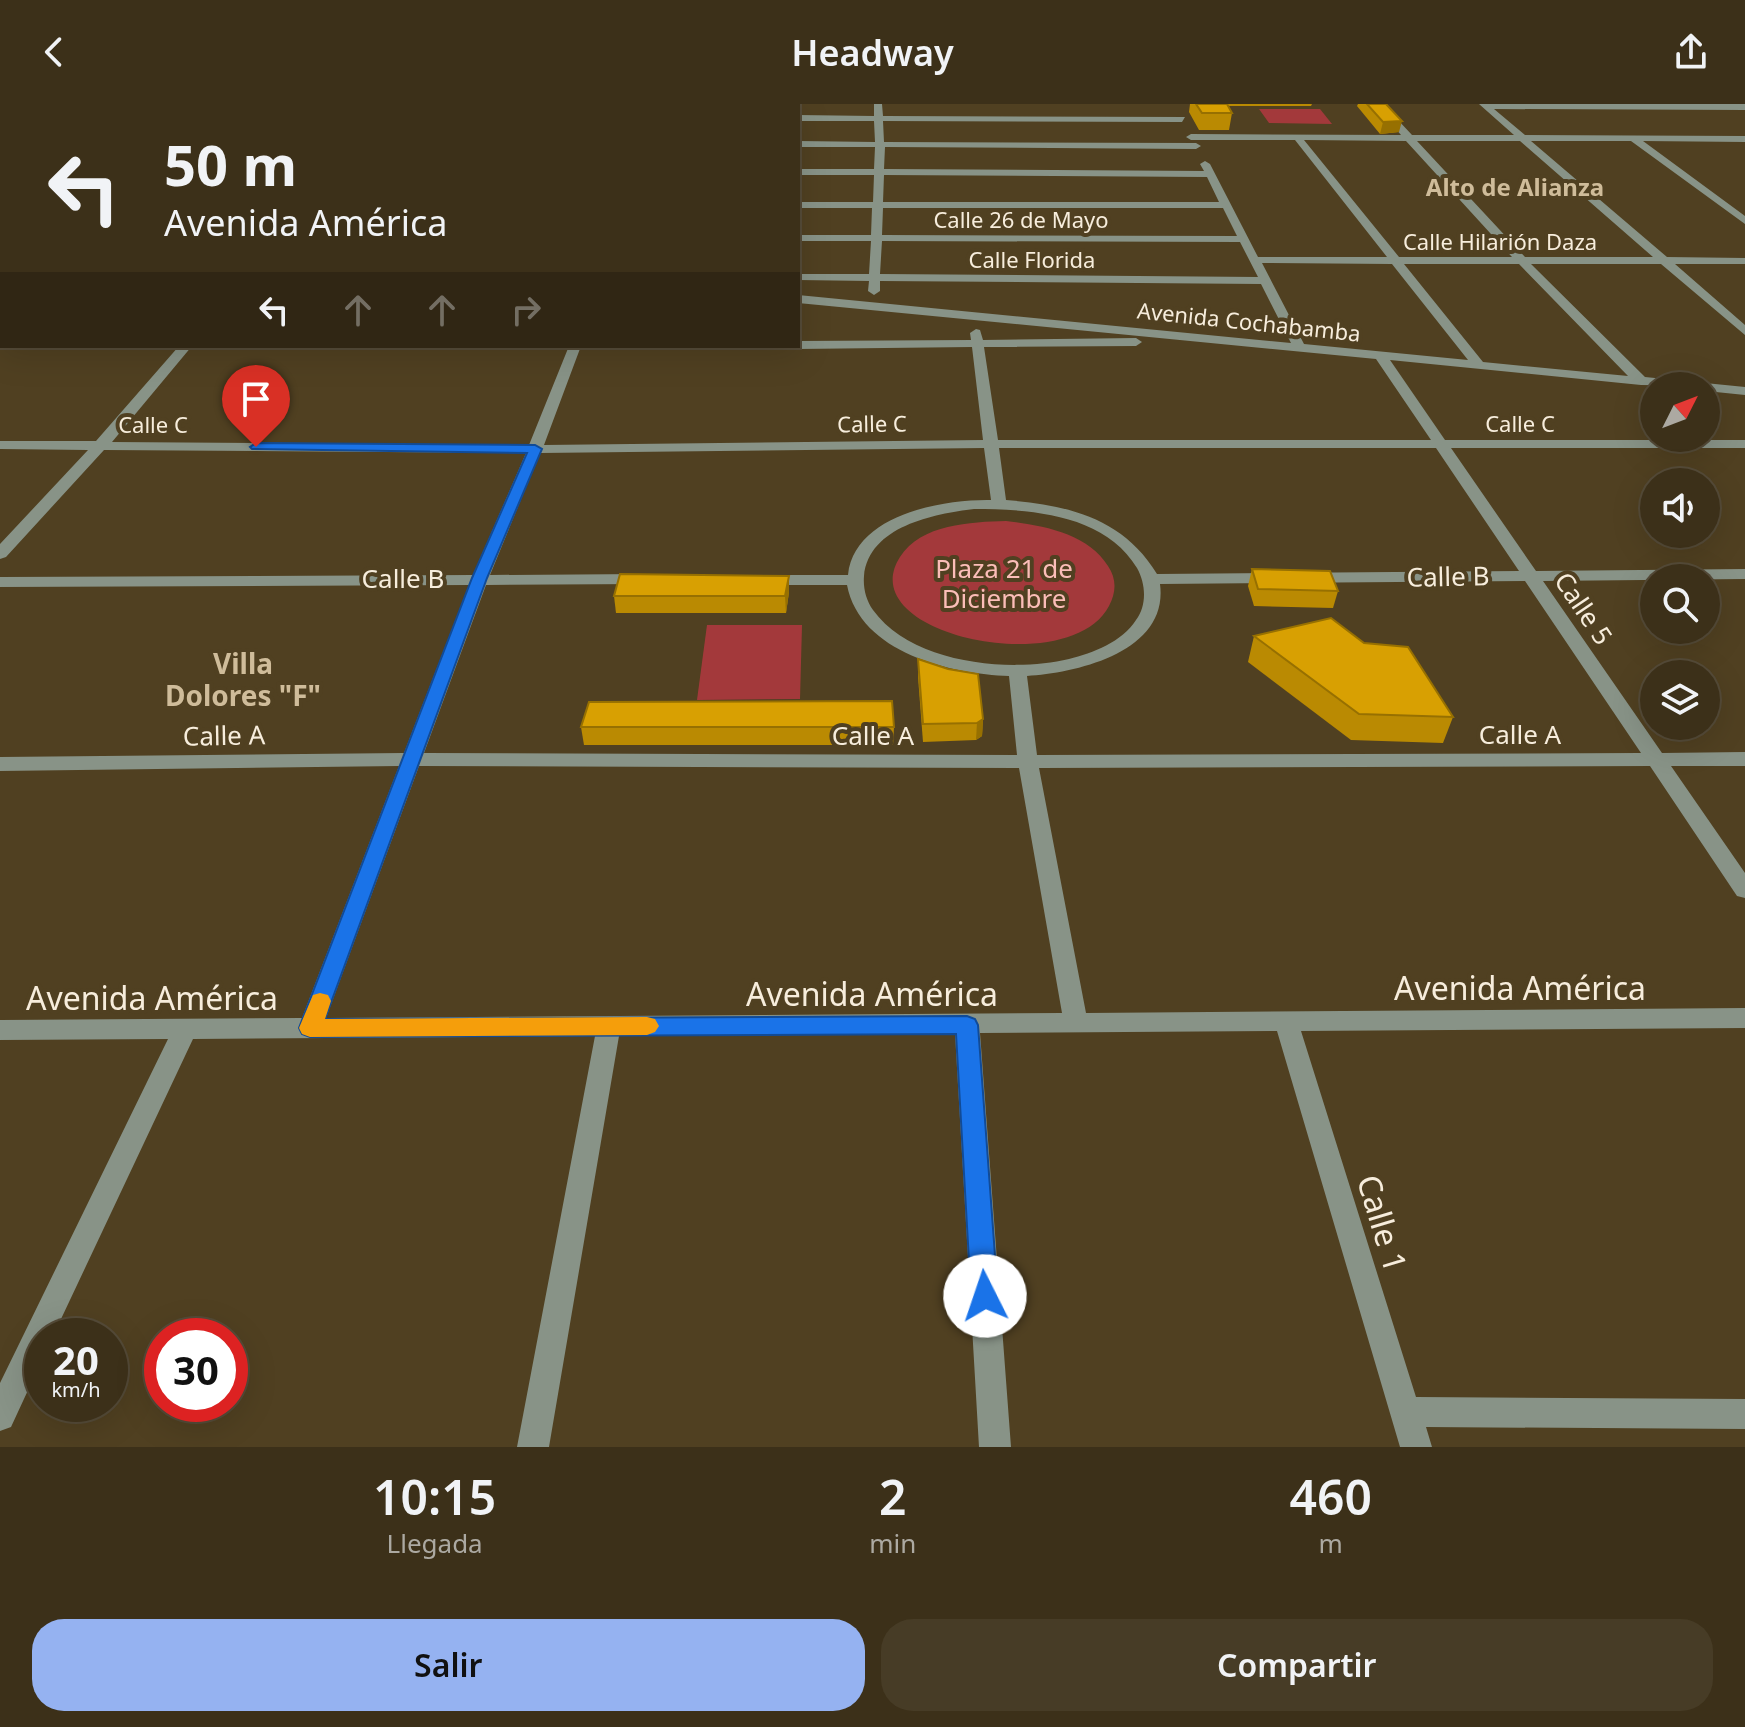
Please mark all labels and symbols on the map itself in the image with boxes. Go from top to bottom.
district label: Alto de Alianza [1426,170,1604,203]
street label: Calle 26 de Mayo [933,204,1109,234]
street label: Calle Hilarión Daza [1403,226,1597,256]
street label: Calle Florida [969,244,1095,274]
street label: Avenida Cochabamba [1136,294,1362,348]
pin [222,365,290,447]
north arrow [1640,372,1720,452]
street label: Calle C [837,407,907,439]
street label: Calle C [1485,408,1555,438]
street label: Calle C [118,409,188,439]
park label: Plaza 21 de Diciembre [935,550,1073,616]
street label: Calle B [1406,557,1490,595]
street label: Calle B [362,560,444,596]
street label: Calle 5 [1547,564,1621,652]
district label: Villa Dolores "F" [165,644,321,714]
street label: Calle A [182,716,266,754]
street label: Calle A [1479,716,1562,752]
street label: Calle A [832,717,915,753]
street label: Avenida América [1394,966,1646,1009]
street label: Avenida América [746,972,998,1015]
street label: Avenida América [26,976,278,1019]
street label: Calle 1 [1348,1169,1418,1277]
position arrow [943,1254,1027,1338]
speed limit sign: 30 [144,1318,248,1422]

